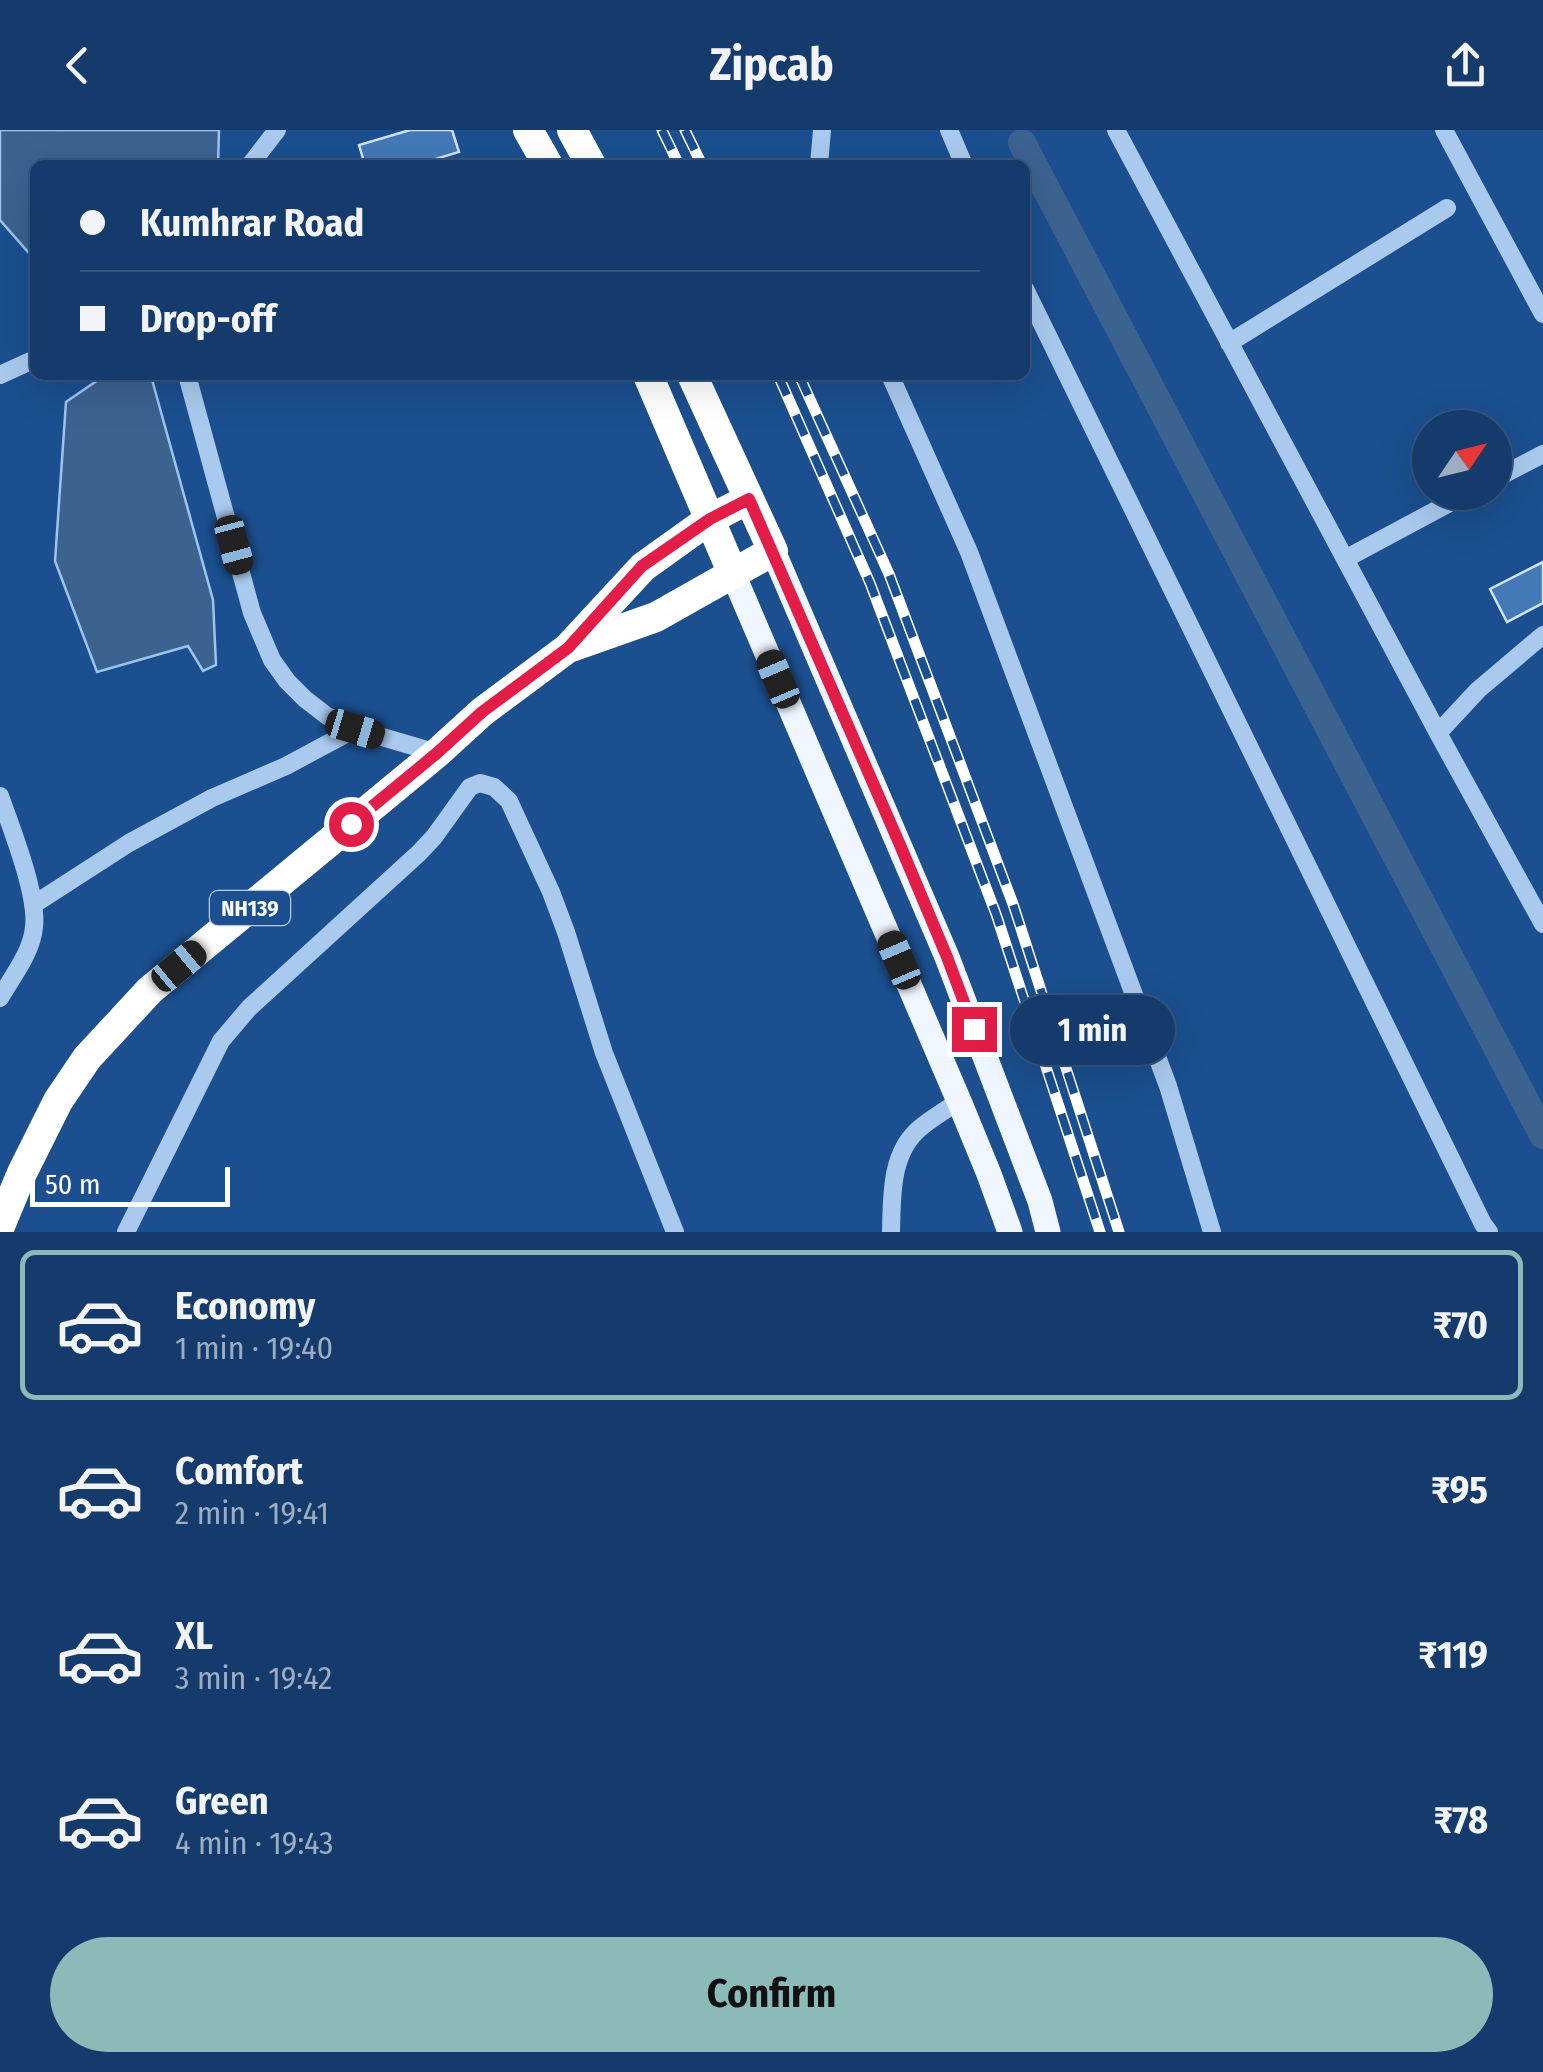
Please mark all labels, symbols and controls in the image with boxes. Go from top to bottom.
icon: back [50,38,105,93]
text: Zipcab [709,38,834,92]
icon: share [1438,38,1493,93]
text: Kumhrar Road [140,200,364,246]
text: Drop-off [140,296,276,342]
north arrow [1412,410,1512,510]
map controls [1412,410,1512,510]
car [212,512,256,578]
car [752,646,804,712]
car [322,706,388,752]
route start [329,802,374,847]
road number: NH139 [210,891,290,925]
car [873,927,925,993]
car [146,935,212,997]
callout: 1 min [1009,994,1174,1064]
route end [952,1007,997,1052]
text: 1 min [1058,1011,1127,1049]
scale bar [30,1162,230,1206]
text: 50 m [45,1168,101,1201]
icon: car [55,1280,145,1370]
text: Economy [175,1283,315,1329]
text: ₹70 [1433,1302,1488,1348]
text: 1 min · 19:40 [175,1329,333,1367]
icon: car [55,1445,145,1535]
text: Comfort [175,1448,303,1494]
text: ₹95 [1431,1467,1488,1513]
text: 2 min · 19:41 [175,1494,329,1532]
icon: car [55,1610,145,1700]
text: XL [175,1613,213,1659]
text: ₹119 [1418,1632,1488,1678]
text: 3 min · 19:42 [175,1659,332,1697]
icon: car [55,1775,145,1865]
text: Green [175,1778,269,1824]
text: ₹78 [1434,1797,1488,1843]
text: 4 min · 19:43 [175,1824,334,1862]
button: Confirm [50,1937,1493,2052]

